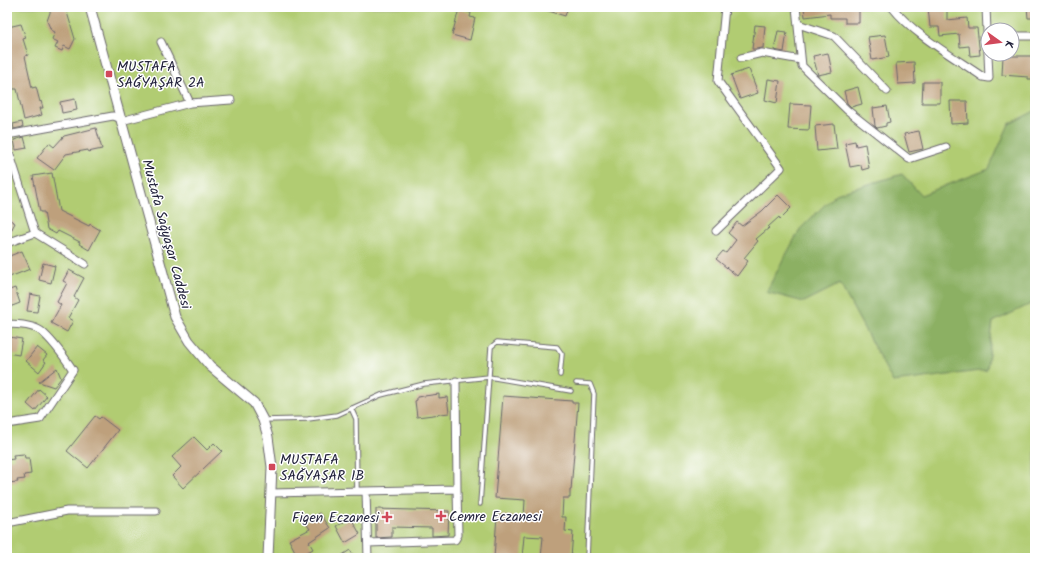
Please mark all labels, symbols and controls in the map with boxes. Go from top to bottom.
north arrow [980,22,1020,62]
text: K [999,39,1018,50]
place label: MUSTAFA SAĞYAŞAR 2A [117,56,205,94]
marker: MUSTAFA SAĞYAŞAR 2A [104,69,114,79]
street label: Mustafa Sağyaşar Caddesi [135,157,197,312]
place label: MUSTAFA SAĞYAŞAR 1B [280,449,364,487]
marker: MUSTAFA SAĞYAŞAR 1B [267,462,277,472]
place label: Cemre Eczanesi [449,506,542,528]
place label: Figen Eczanesi [292,507,380,529]
marker: Cemre Eczanesi [436,511,446,521]
marker: Figen Eczanesi [382,512,392,522]

